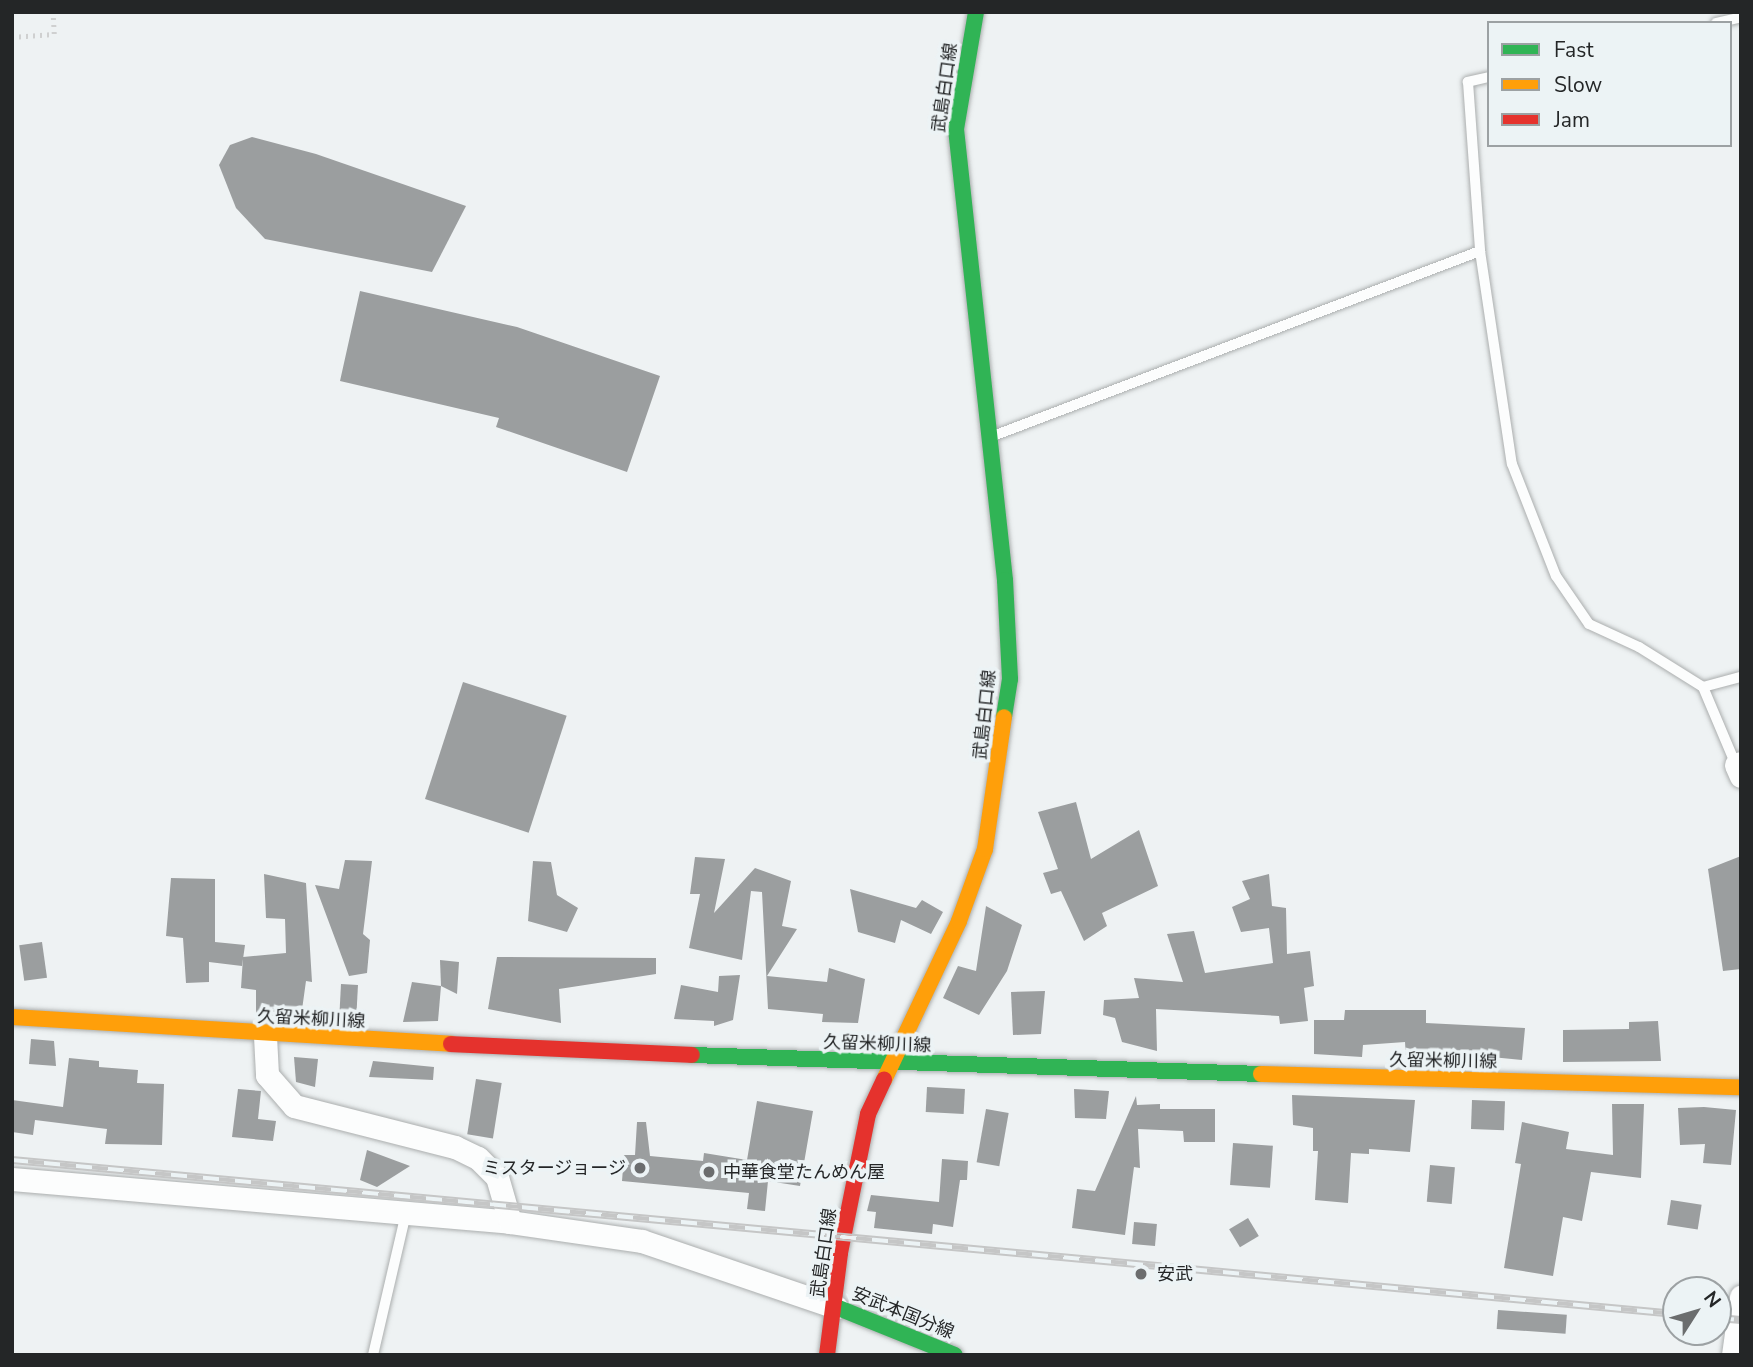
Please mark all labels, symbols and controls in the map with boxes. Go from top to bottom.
legend [1487,21,1732,147]
text: Fast [1554,36,1594,64]
street label: 武島白口線 [928,42,962,134]
text: Slow [1554,71,1602,99]
text: Jam [1554,106,1590,134]
street label: 武島白口線 [970,669,1000,761]
street label: 久留米柳川線 [257,1005,365,1033]
street label: 久留米柳川線 [823,1031,931,1057]
street label: 久留米柳川線 [1389,1049,1497,1073]
place label: ミスタージョージ [482,1157,626,1179]
marker: ミスタージョージ [632,1160,648,1176]
place label: 中華食堂たんめん屋 [723,1161,885,1183]
marker: 中華食堂たんめん屋 [701,1164,717,1180]
street label: 武島白口線 [807,1207,841,1299]
place label: 安武 [1157,1263,1193,1285]
marker: 安武 [1131,1264,1151,1284]
north arrow [1662,1276,1732,1346]
street label: 安武本国分線 [849,1283,957,1343]
text: N [1698,1286,1727,1313]

